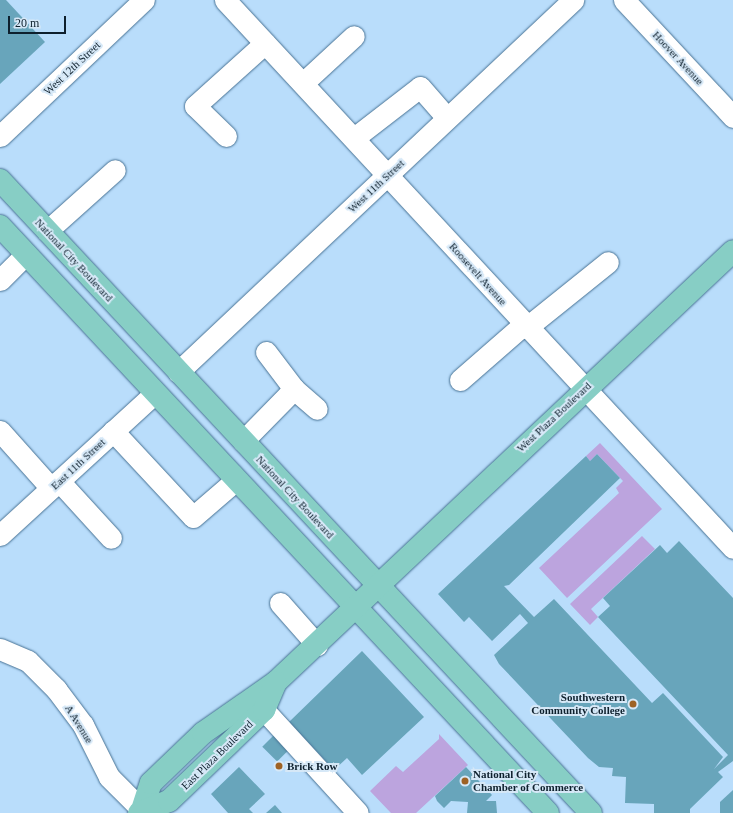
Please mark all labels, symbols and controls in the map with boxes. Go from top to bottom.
scale bar [10,8,68,34]
text: 20 m [15,16,39,30]
street label: Hoover Avenue [650,28,706,88]
street label: West 12th Street [41,38,103,98]
street label: West 11th Street [345,157,407,215]
street label: National City Boulevard [32,216,116,304]
street label: Roosevelt Avenue [446,240,510,308]
street label: West Plaza Boulevard [514,379,594,455]
street label: East 11th Street [48,436,108,492]
street label: National City Boulevard [253,453,337,541]
place label: Southwestern Community College [531,691,625,717]
marker: Southwestern Community College [628,699,638,709]
street label: A Avenue [62,702,96,746]
street label: East Plaza Boulevard [179,718,255,792]
place label: Brick Row [287,759,337,773]
marker: Brick Row [274,761,284,771]
place label: National City Chamber of Commerce [473,768,583,794]
marker: National City Chamber of Commerce [460,776,470,786]

